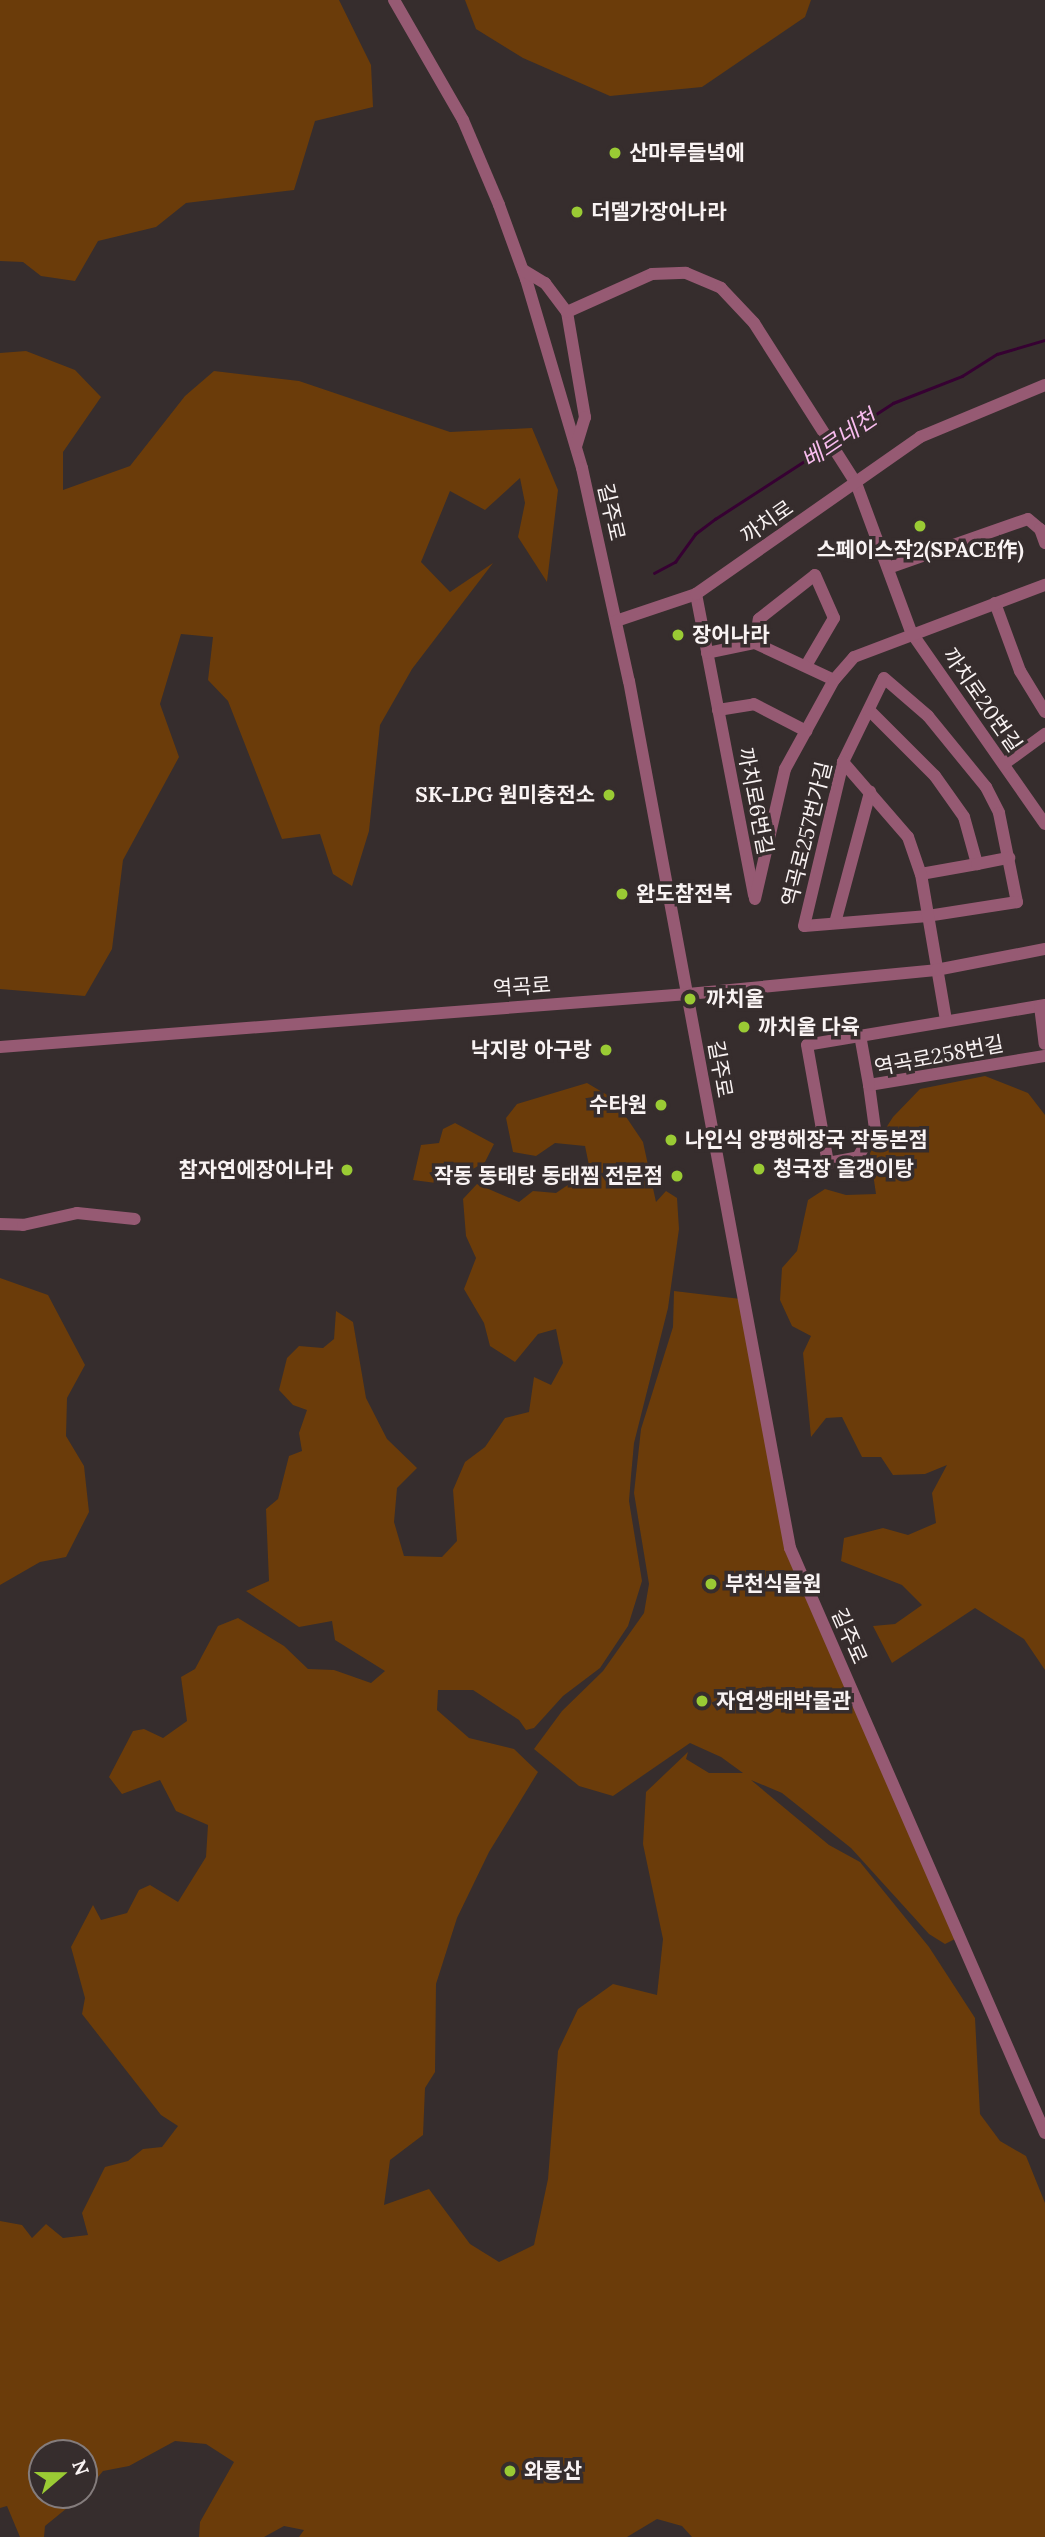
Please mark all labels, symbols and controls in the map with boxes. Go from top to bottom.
place label: 산마루들녘에 [629,140,745,166]
marker: 산마루들녘에 [607,145,623,161]
place label: 더델가장어나라 [591,199,726,225]
marker: 더델가장어나라 [569,204,585,220]
water label: 베르네천 [796,404,882,474]
street label: 길주로 [592,481,630,543]
street label: 까치로 [736,495,798,549]
marker: 스페이스작2(SPACE作) [912,518,928,534]
place label: 스페이스작2(SPACE作) [816,537,1024,563]
place label: 장어나라 [692,622,769,648]
marker: 장어나라 [670,627,686,643]
street label: 까치로20번길 [937,643,1027,757]
street label: 까치로6번길 [732,745,778,857]
street label: 역곡로257번가길 [777,759,837,909]
place label: SK-LPG 원미충전소 [415,782,595,808]
marker: SK-LPG 원미충전소 [601,787,617,803]
place label: 완도참전복 [636,881,733,907]
marker: 완도참전복 [614,886,630,902]
street label: 역곡로 [492,972,552,1002]
place label: 까치울 [706,986,764,1012]
marker: 까치울 [680,989,700,1009]
place label: 까치울 다육 [758,1014,860,1040]
marker: 까치울 다육 [736,1019,752,1035]
street label: 역곡로258번길 [872,1031,1006,1081]
place label: 낙지랑 아구랑 [471,1037,592,1063]
street label: 길주로 [703,1038,737,1100]
marker: 낙지랑 아구랑 [598,1042,614,1058]
place label: 수타원 [589,1092,647,1118]
marker: 수타원 [653,1097,669,1113]
place label: 나인식 양평해장국 작동본점 [685,1127,928,1153]
marker: 나인식 양평해장국 작동본점 [663,1132,679,1148]
place label: 청국장 올갱이탕 [773,1156,914,1182]
place label: 참자연에장어나라 [178,1157,333,1183]
marker: 청국장 올갱이탕 [751,1161,767,1177]
marker: 참자연에장어나라 [339,1162,355,1178]
place label: 작동 동태탕 동태찜 전문점 [434,1163,663,1189]
marker: 작동 동태탕 동태찜 전문점 [669,1168,685,1184]
place label: 부천식물원 [725,1571,822,1597]
marker: 부천식물원 [703,1576,719,1592]
street label: 길주로 [826,1604,872,1668]
place label: 자연생태박물관 [716,1688,851,1714]
marker: 자연생태박물관 [694,1693,710,1709]
north arrow [28,2439,98,2509]
text: N [67,2456,95,2479]
place label: 와룡산 [524,2458,582,2484]
marker: 와룡산 [502,2463,518,2479]

